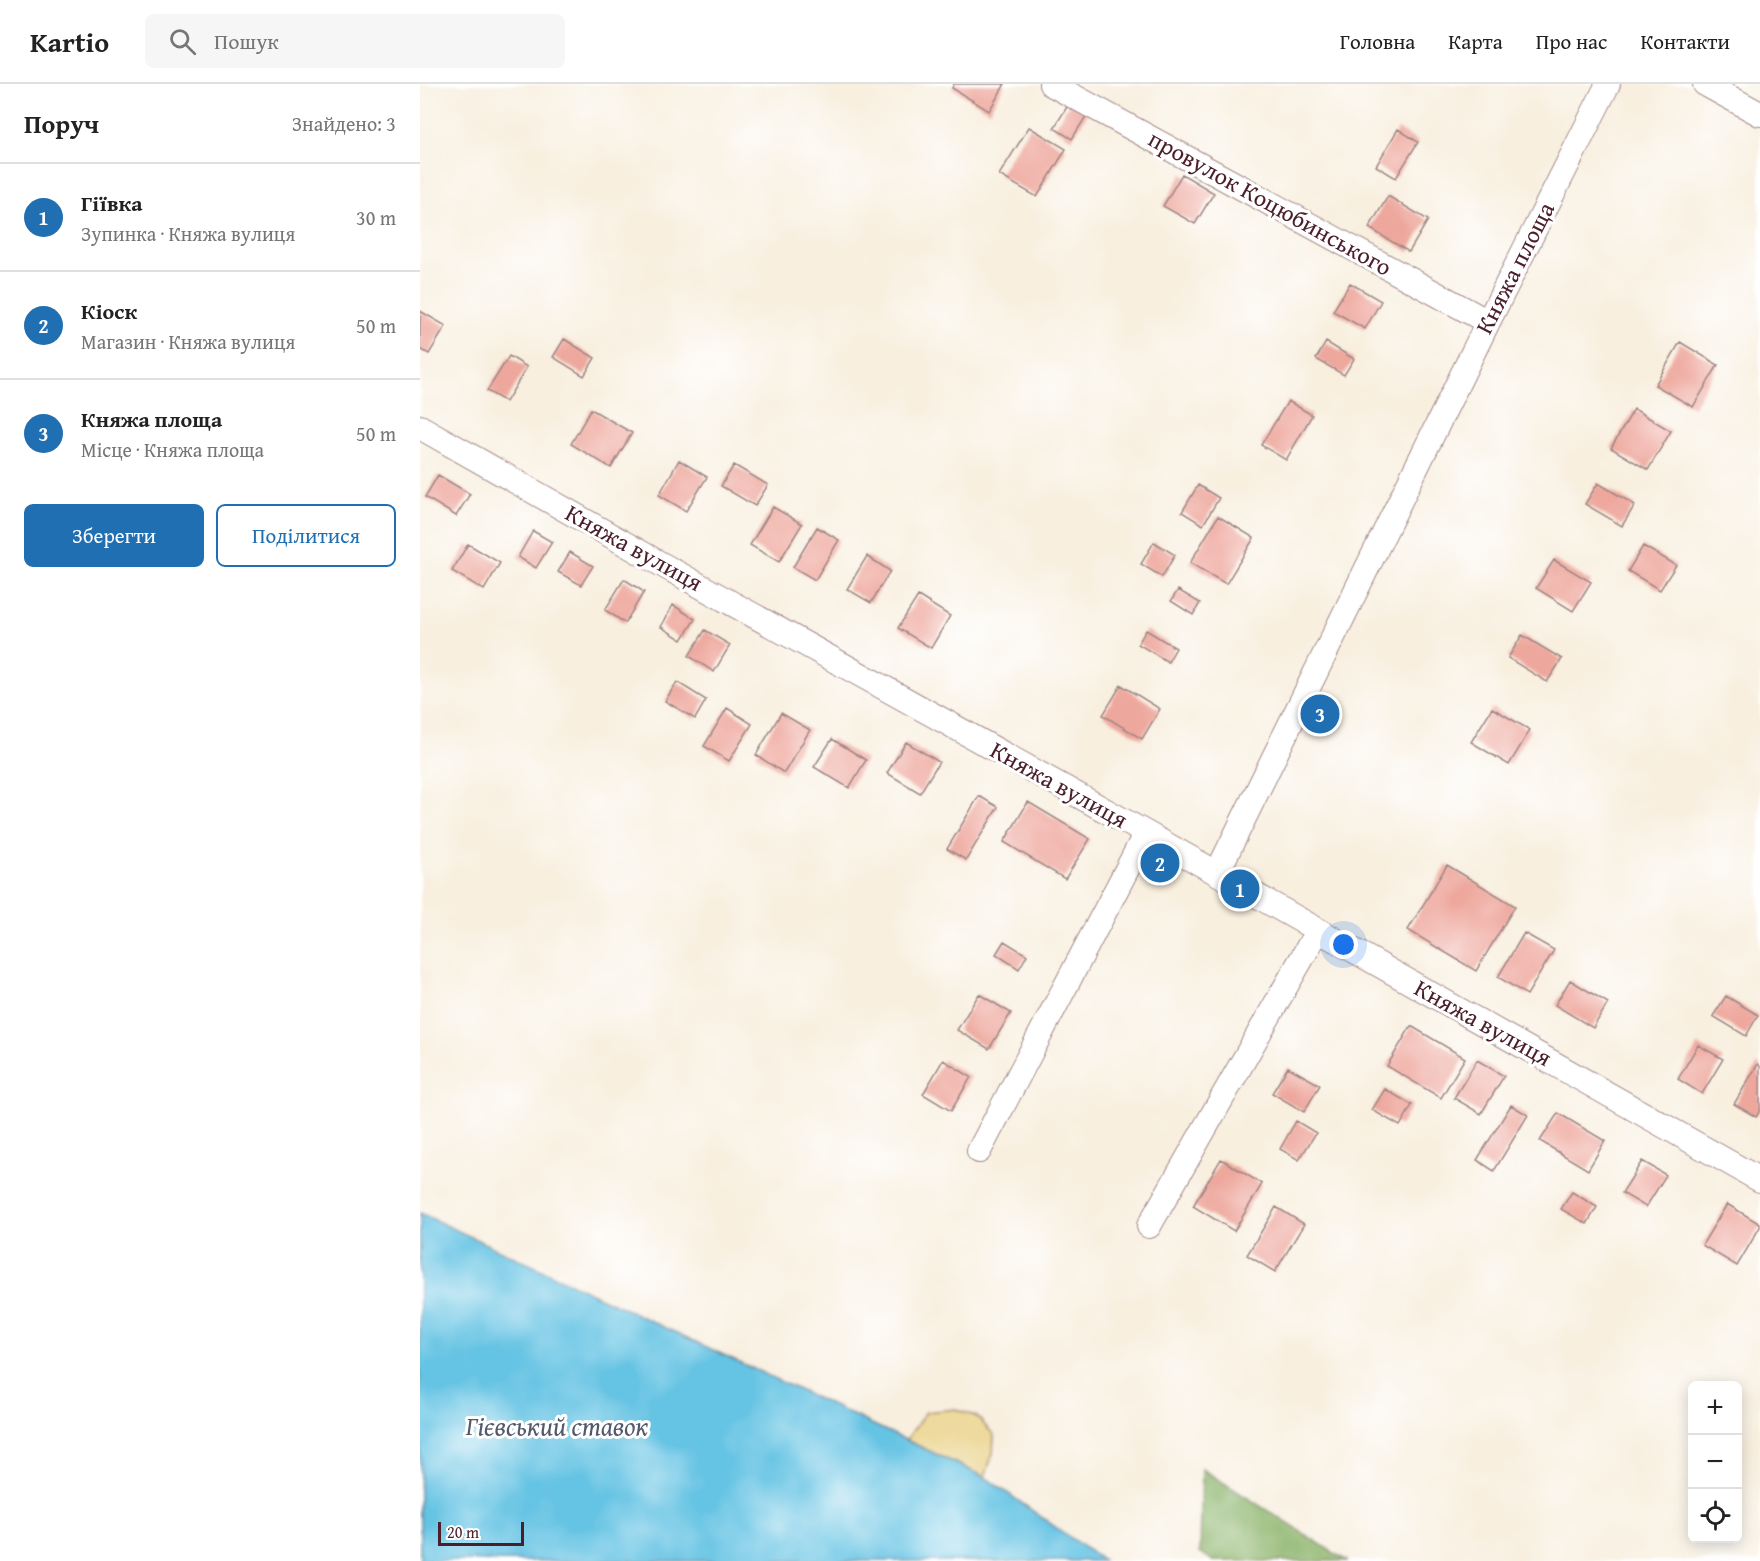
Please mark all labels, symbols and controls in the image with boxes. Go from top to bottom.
search box [145,14,565,68]
text: Kartio [30,21,109,62]
icon: search [166,25,199,58]
text: Пошук [214,25,279,57]
text: Головна [1340,26,1415,57]
text: Карта [1448,26,1503,57]
text: Про нас [1536,26,1607,57]
text: Контакти [1640,26,1730,57]
text: Поруч [24,104,99,143]
text: Знайдено: 3 [292,109,396,138]
street label: провулок Коцюбинського [1142,121,1398,284]
text: Гіївка [81,187,142,219]
street label: Княжа площа [1466,195,1563,340]
text: 1 [38,203,49,232]
text: 30 m [356,203,396,232]
text: Зупинка · Княжа вулиця [81,219,295,248]
text: Кіоск [81,295,137,327]
text: 2 [38,311,49,340]
text: 50 m [356,311,396,340]
text: Магазин · Княжа вулиця [81,327,295,356]
text: Княжа площа [81,403,222,435]
text: 3 [38,419,49,448]
text: 50 m [356,419,396,448]
text: Місце · Княжа площа [81,435,264,464]
street label: Княжа вулиця [559,495,709,600]
button: Зберегти [24,504,204,567]
button: Поділитися [216,504,396,567]
pin: 3 [1300,692,1340,736]
street label: Княжа вулиця [984,732,1134,837]
pin: 2 [1140,840,1180,886]
pin: 1 [1220,866,1260,912]
your location [1329,930,1358,959]
street label: Княжа вулиця [1408,970,1558,1075]
map controls [1688,1381,1742,1543]
button: + [1688,1381,1742,1435]
water label: Гієвський ставок [465,1406,649,1445]
button: − [1688,1435,1742,1489]
button: locate [1688,1489,1742,1543]
scale bar [438,1519,524,1546]
text: 20 m [447,1520,479,1544]

